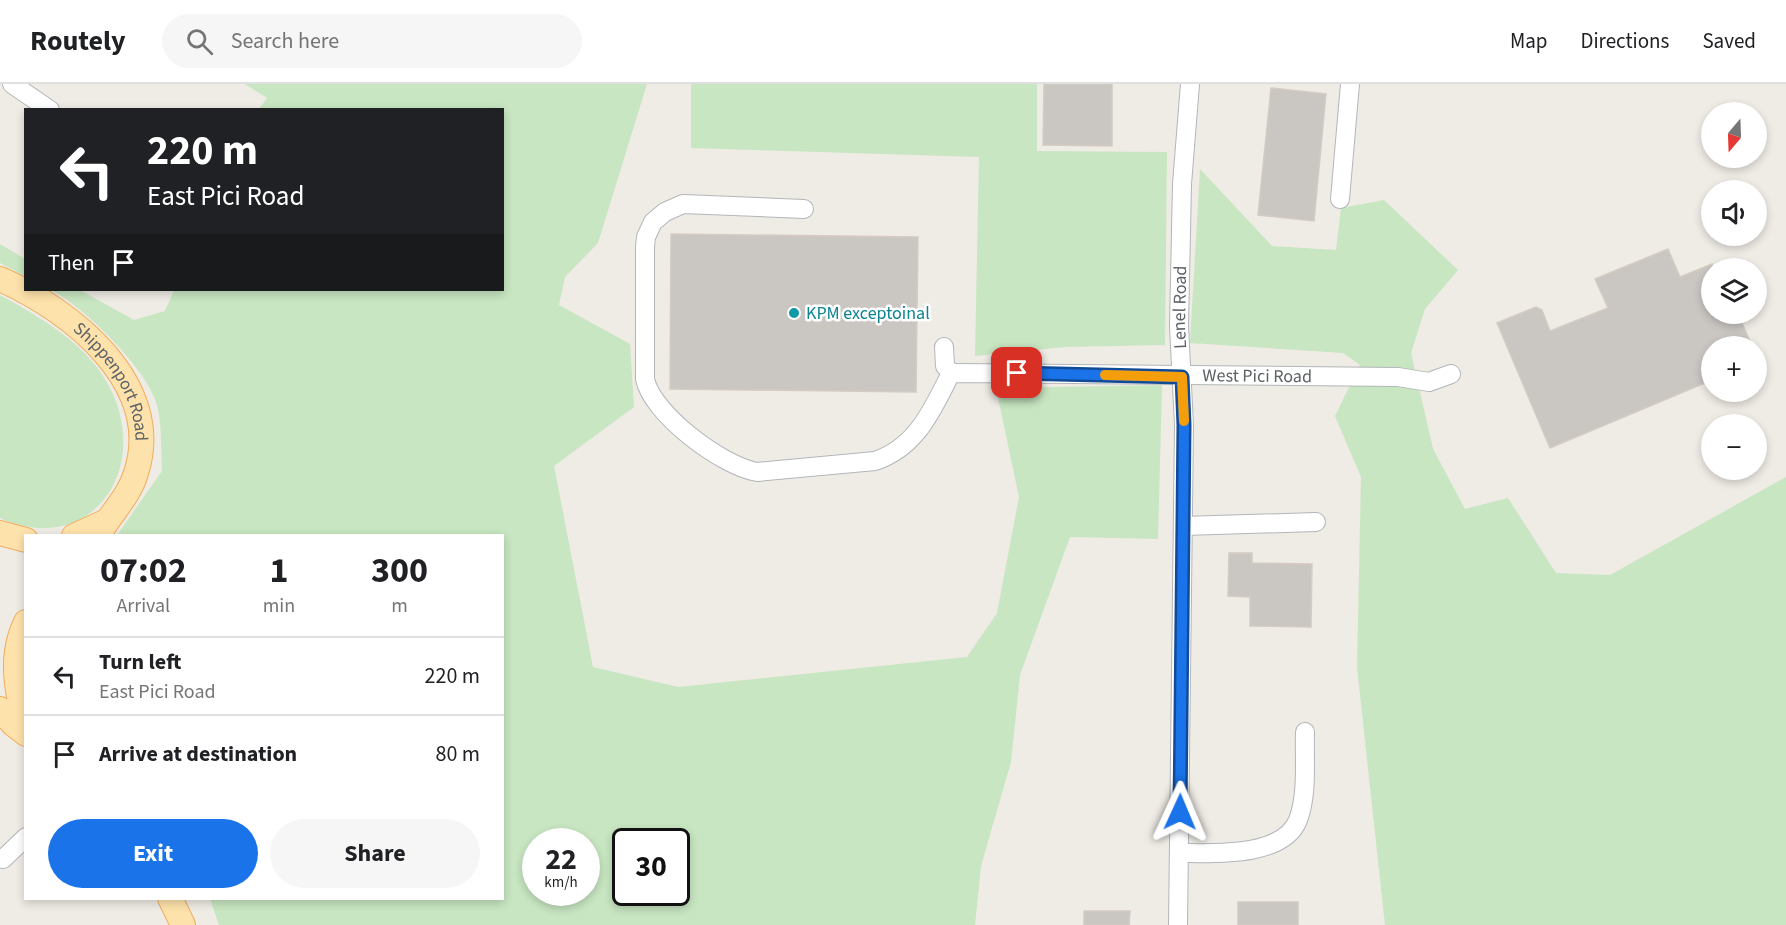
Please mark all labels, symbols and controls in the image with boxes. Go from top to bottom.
search box [162,14,582,68]
text: Routely [30,21,126,61]
icon: search [183,25,216,58]
text: Search here [231,25,339,57]
text: Map [1510,26,1548,56]
text: Directions [1581,26,1669,56]
text: Saved [1702,26,1756,56]
north arrow [1701,102,1767,168]
map controls [1701,102,1767,480]
text: 220 m [147,121,258,181]
icon: left [48,132,126,210]
text: East Pici Road [147,177,304,216]
button: sound [1701,180,1767,246]
icon: arrive [107,246,140,279]
text: Then [48,247,95,279]
button: layers [1701,258,1767,324]
street label: Lenel Road [1166,265,1193,349]
place label: KPM exceptoinal [806,301,930,326]
marker: KPM exceptoinal [787,306,801,320]
street label: Shippenport Road [68,316,154,441]
button: + [1701,336,1767,402]
pin [991,347,1042,398]
icon: arrive [1000,356,1033,389]
street label: West Pici Road [1202,363,1312,389]
button: − [1701,414,1767,480]
text: 07:02 [100,545,187,596]
text: 1 [269,545,288,596]
text: 300 [371,545,428,596]
text: Arrival [116,592,170,620]
text: min [263,592,295,620]
text: m [391,592,408,620]
text: Turn left [99,646,181,678]
icon: left [48,660,81,693]
text: 220 m [425,660,480,692]
text: East Pici Road [99,678,216,706]
icon: arrive [48,738,81,771]
text: Arrive at destination [99,738,297,770]
text: 80 m [435,738,480,770]
position arrow [1148,780,1212,844]
button: Exit [48,819,258,888]
button: Share [270,819,480,888]
speed limit sign: 30 [612,828,690,906]
text: 22 [545,838,577,881]
text: km/h [544,872,578,893]

